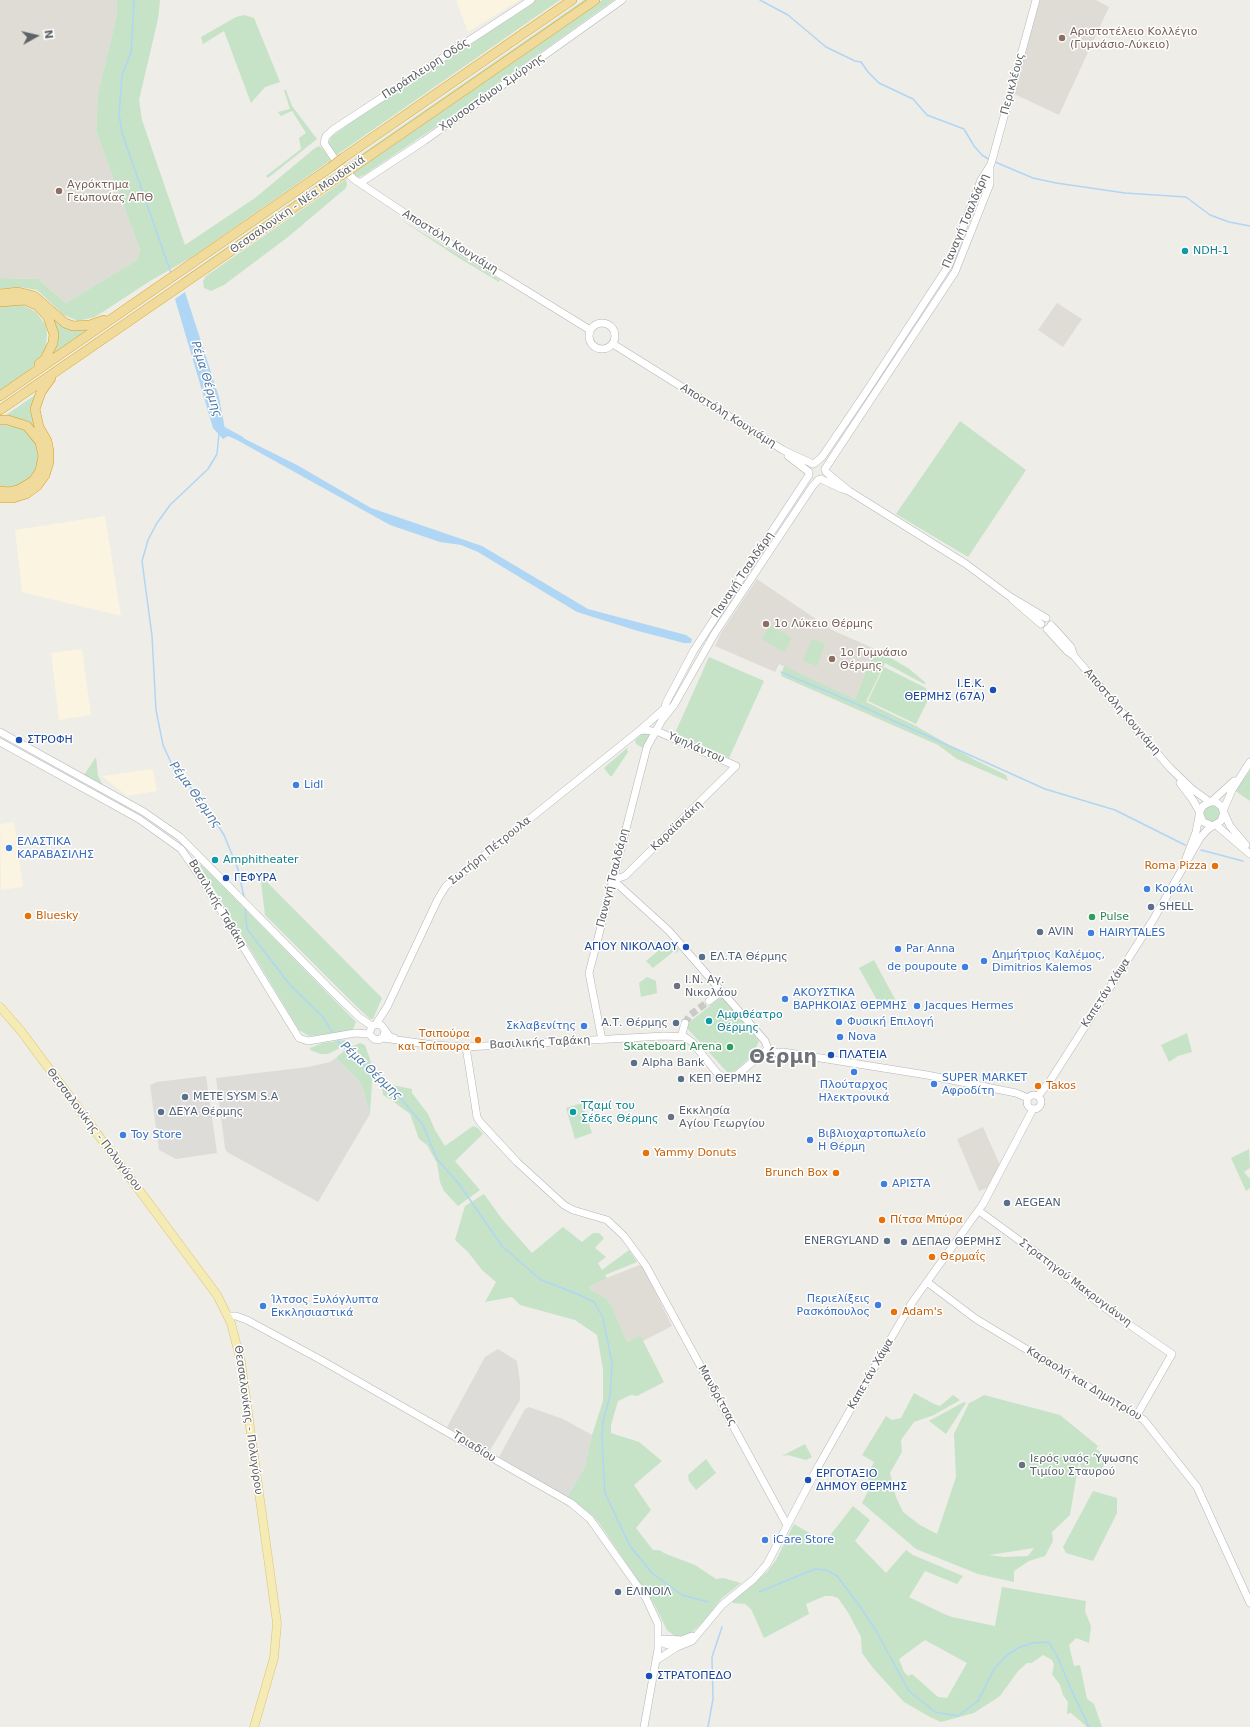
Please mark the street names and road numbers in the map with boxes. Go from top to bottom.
street label: Παράπλευρη Οδός [380,36,472,102]
street label: Χρυσοστόμου Σμύρνης [437,52,547,134]
street label: Περικλέους [998,52,1028,116]
street label: Θεσσαλονίκη - Νέα Μουδανιά [228,153,368,257]
street label: Παναγή Τσαλδάρη [940,172,992,270]
street label: Αποστόλη Κουγιάμη [400,207,500,277]
street label: Αποστόλη Κουγιάμη [678,381,778,451]
street label: Παναγή Τσαλδάρη [709,529,777,621]
street label: Αποστόλη Κουγιάμη [1081,666,1163,758]
street label: Υψηλάντου [666,730,726,766]
street label: Καραϊσκάκη [648,798,706,854]
street label: Σωτήρη Πέτρουλα [446,814,534,888]
street label: Παναγή Τσαλδάρη [594,827,632,929]
street label: Βασιλικής Ταβάκη [185,857,249,951]
street label: Καπετάν Χάψα [1079,956,1133,1030]
street label: Βασιλικής Ταβάκη [489,1034,591,1052]
street label: Θεσσαλονίκης - Πολυγύρου [43,1066,145,1194]
street label: Στρατηγού Μακρυγιάννη [1016,1236,1134,1330]
street label: Καπετάν Χάψα [845,1336,897,1412]
street label: Καραολή και Δημητρίου [1024,1344,1144,1424]
street label: Θεσσαλονίκης - Πολυγύρου [231,1345,265,1495]
street label: Μανδρίτσας [695,1363,739,1429]
street label: Τριαδίου [450,1429,498,1465]

